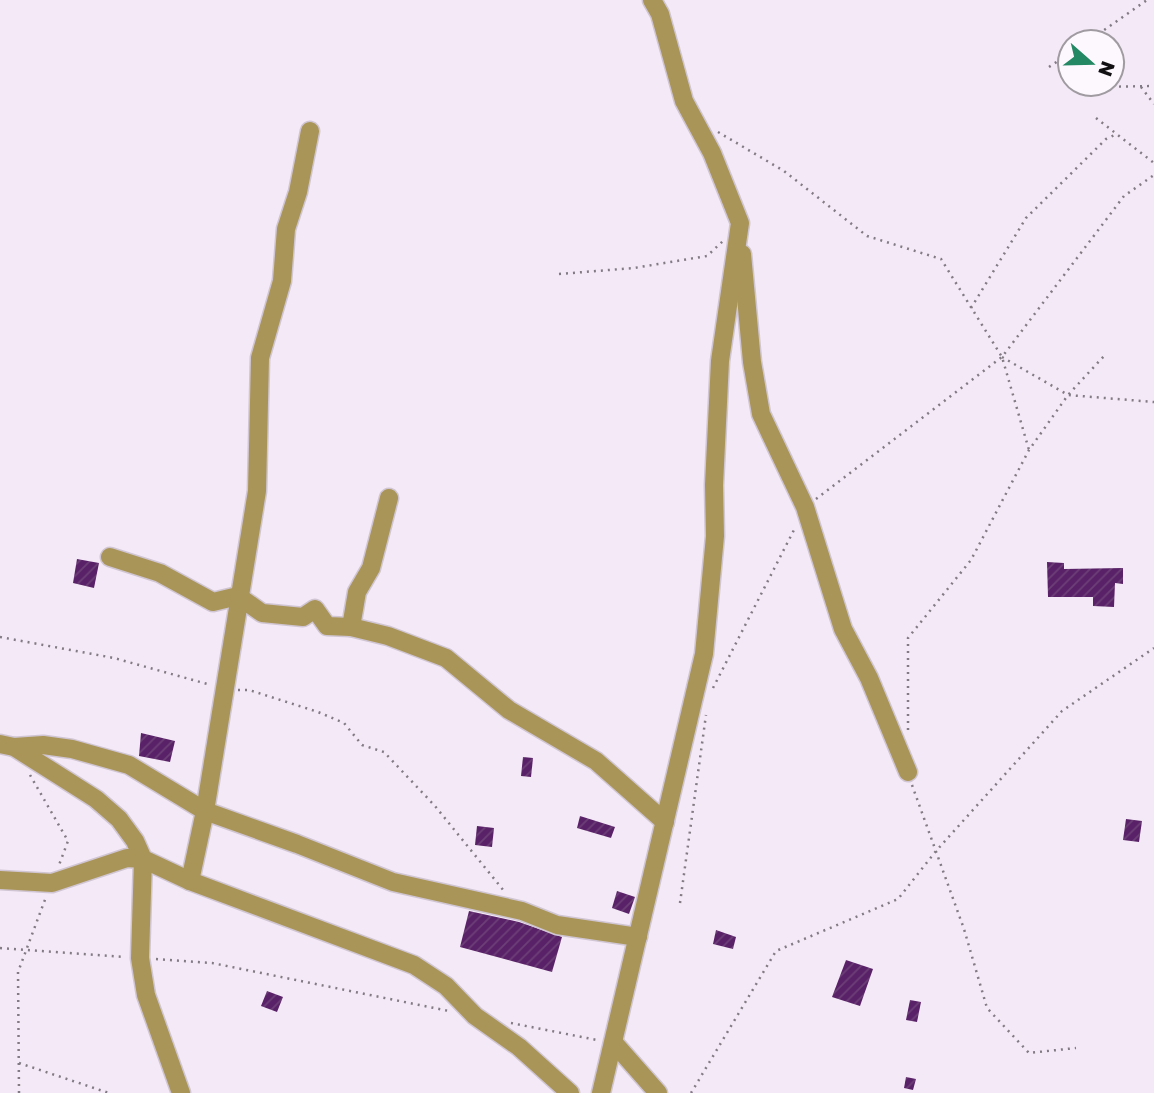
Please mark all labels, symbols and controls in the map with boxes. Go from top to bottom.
north arrow [1056,28,1126,98]
text: N [1094,58,1121,80]

